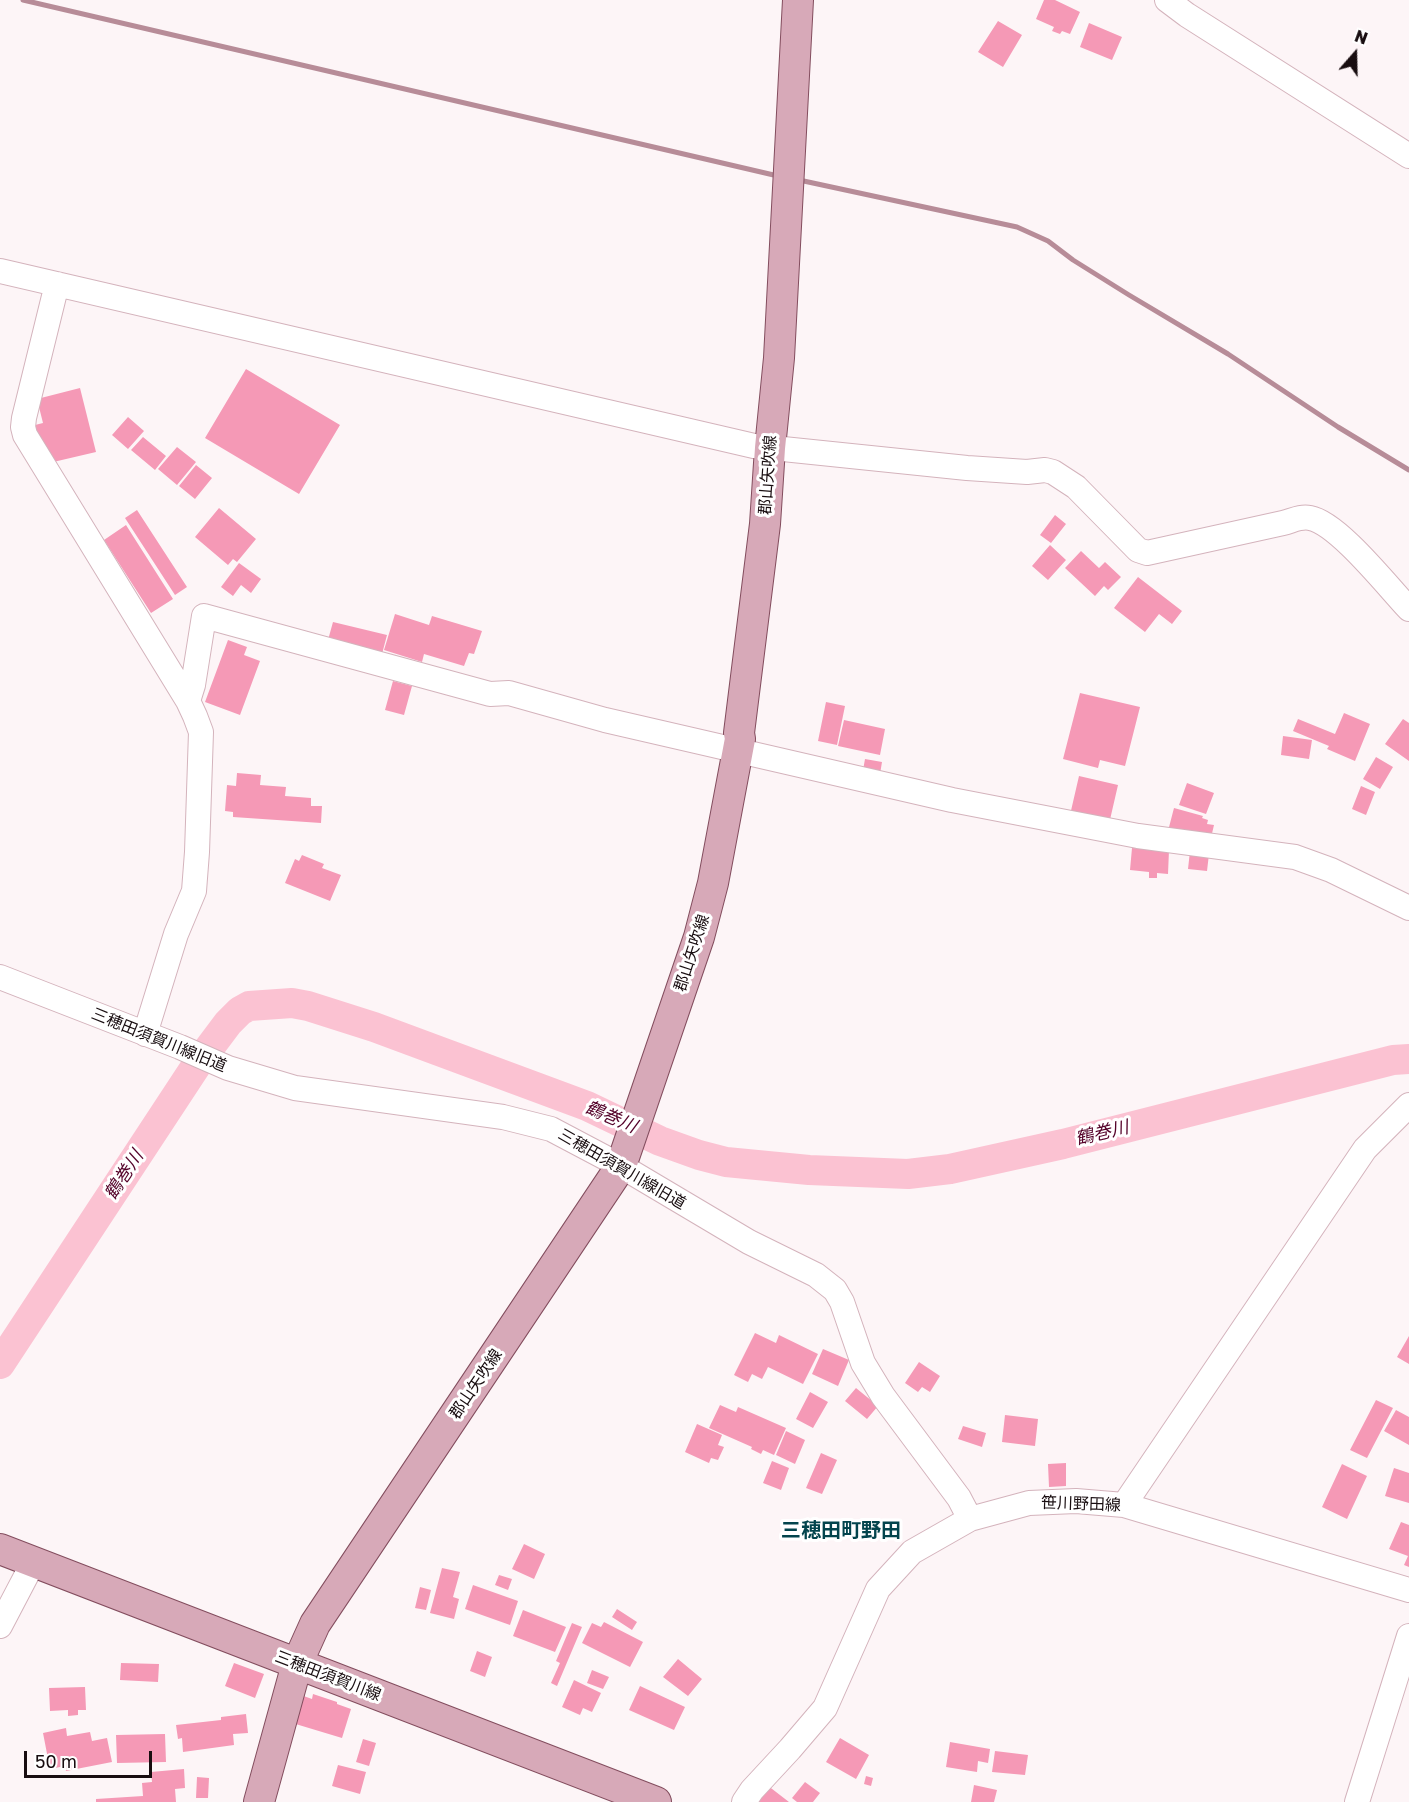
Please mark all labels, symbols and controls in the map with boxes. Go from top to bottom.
north arrow [1325,24,1385,84]
text: N [1352,26,1370,49]
street label: 郡山矢吹線 [756,434,780,516]
street label: 郡山矢吹線 [671,912,713,994]
street label: 三穂田須賀川線旧道 [89,1004,229,1076]
water label: 鶴巻川 [582,1097,640,1137]
water label: 鶴巻川 [1073,1116,1131,1150]
street label: 三穂田須賀川線旧道 [555,1125,689,1213]
water label: 鶴巻川 [100,1146,148,1204]
street label: 郡山矢吹線 [446,1345,506,1423]
street label: 笹川野田線 [1041,1493,1121,1515]
district label: 三穂田町野田 [781,1519,901,1543]
street label: 三穂田須賀川線 [272,1647,384,1705]
scale bar [27,1739,154,1777]
text: 50 m [35,1750,77,1772]

